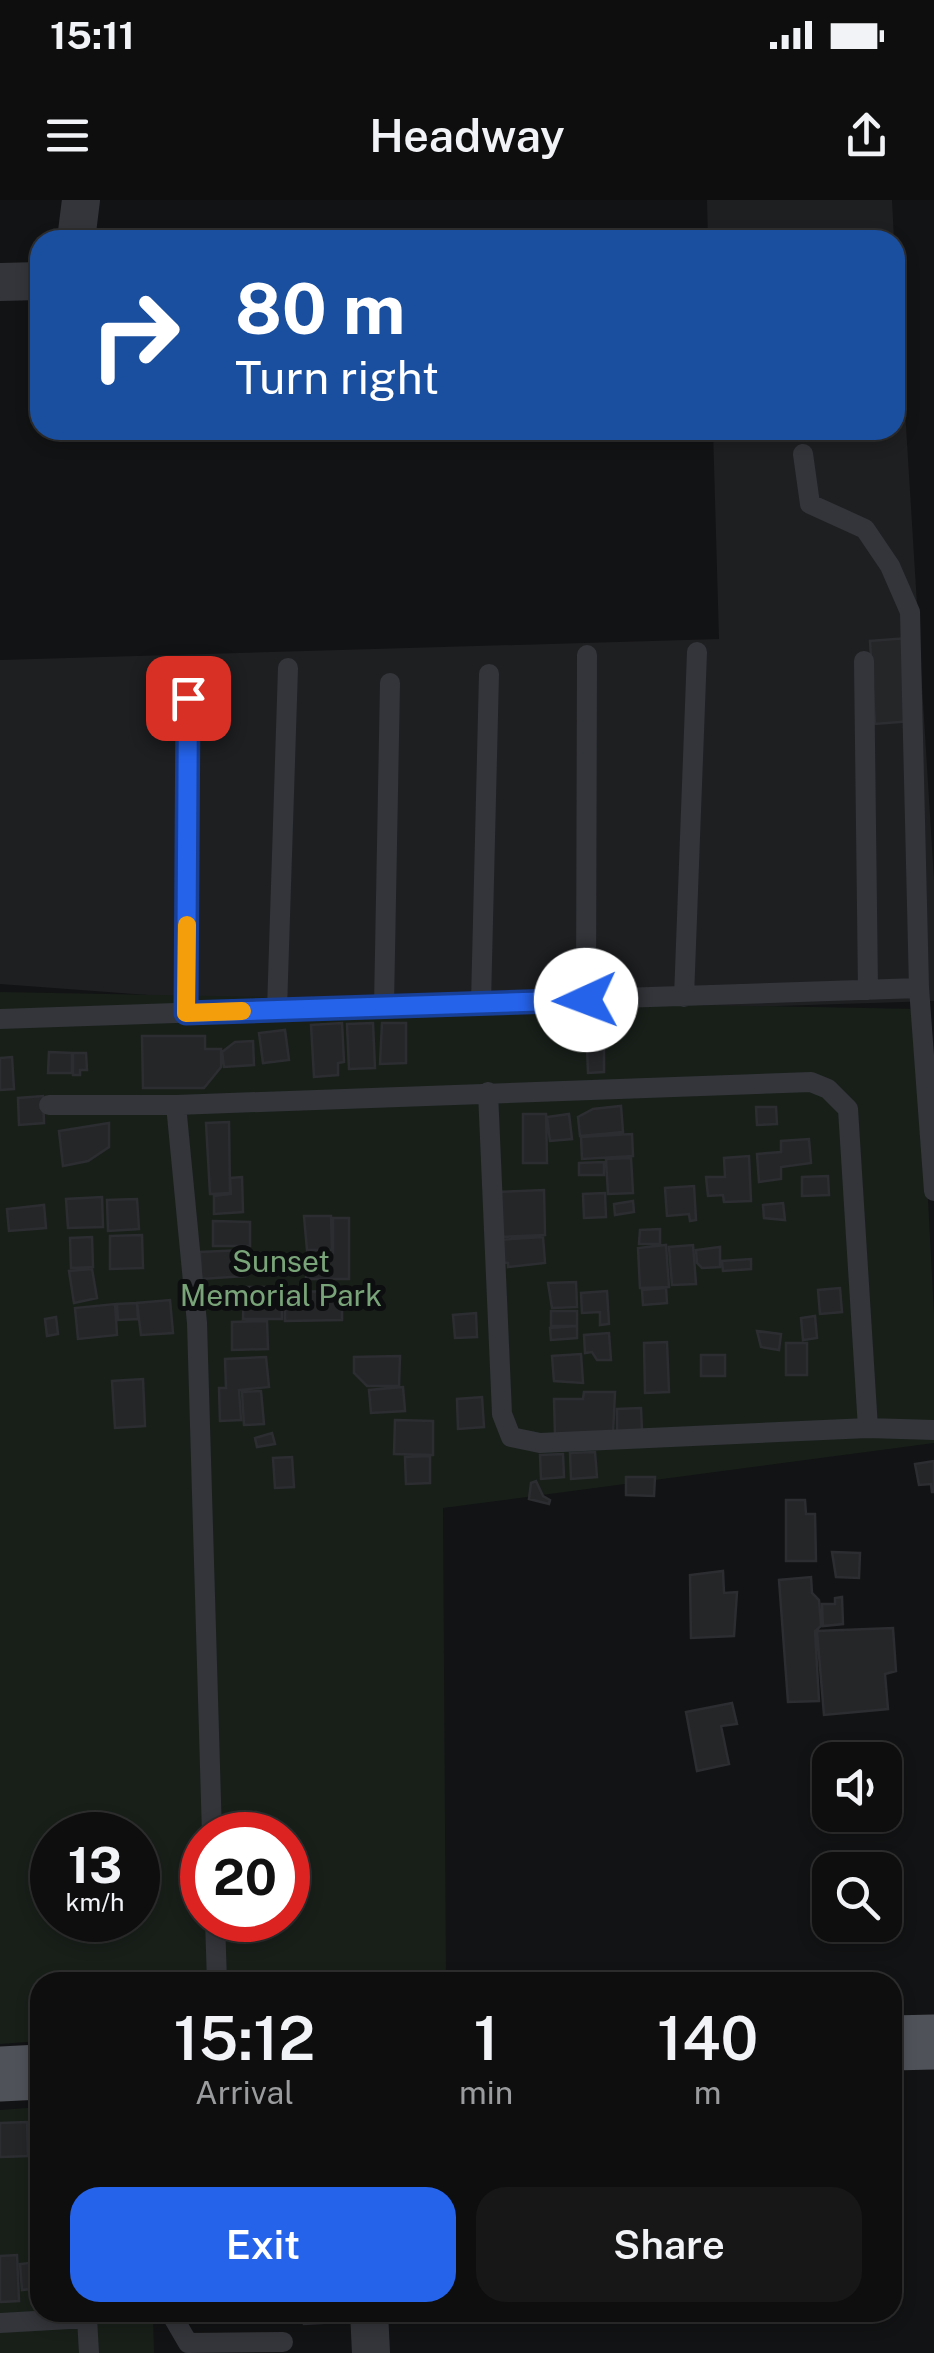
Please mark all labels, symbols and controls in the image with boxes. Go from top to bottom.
text: 15:11 [50,13,135,58]
icon: menu [40,108,95,163]
icon: share [839,108,894,163]
text: Headway [369,109,565,162]
text: 80 m [235,267,405,350]
icon: right [70,270,200,400]
text: Turn right [235,351,439,404]
pin [146,656,231,741]
icon: arrive [161,671,216,726]
position arrow [534,948,638,1052]
park label: Sunset Memorial Park [180,1243,382,1313]
map controls [812,1742,902,1942]
button: sound [812,1742,902,1832]
speed limit sign: 20 [180,1812,310,1942]
text: 13 [68,1835,122,1894]
button: search [812,1852,902,1942]
text: km/h [66,1887,124,1917]
text: 15:12 [174,2003,315,2074]
text: 1 [474,2003,499,2074]
text: 140 [657,2003,758,2074]
text: Arrival [195,2074,294,2111]
text: min [459,2074,513,2111]
text: m [694,2074,721,2111]
button: Exit [70,2187,456,2302]
button: Share [476,2187,862,2302]

